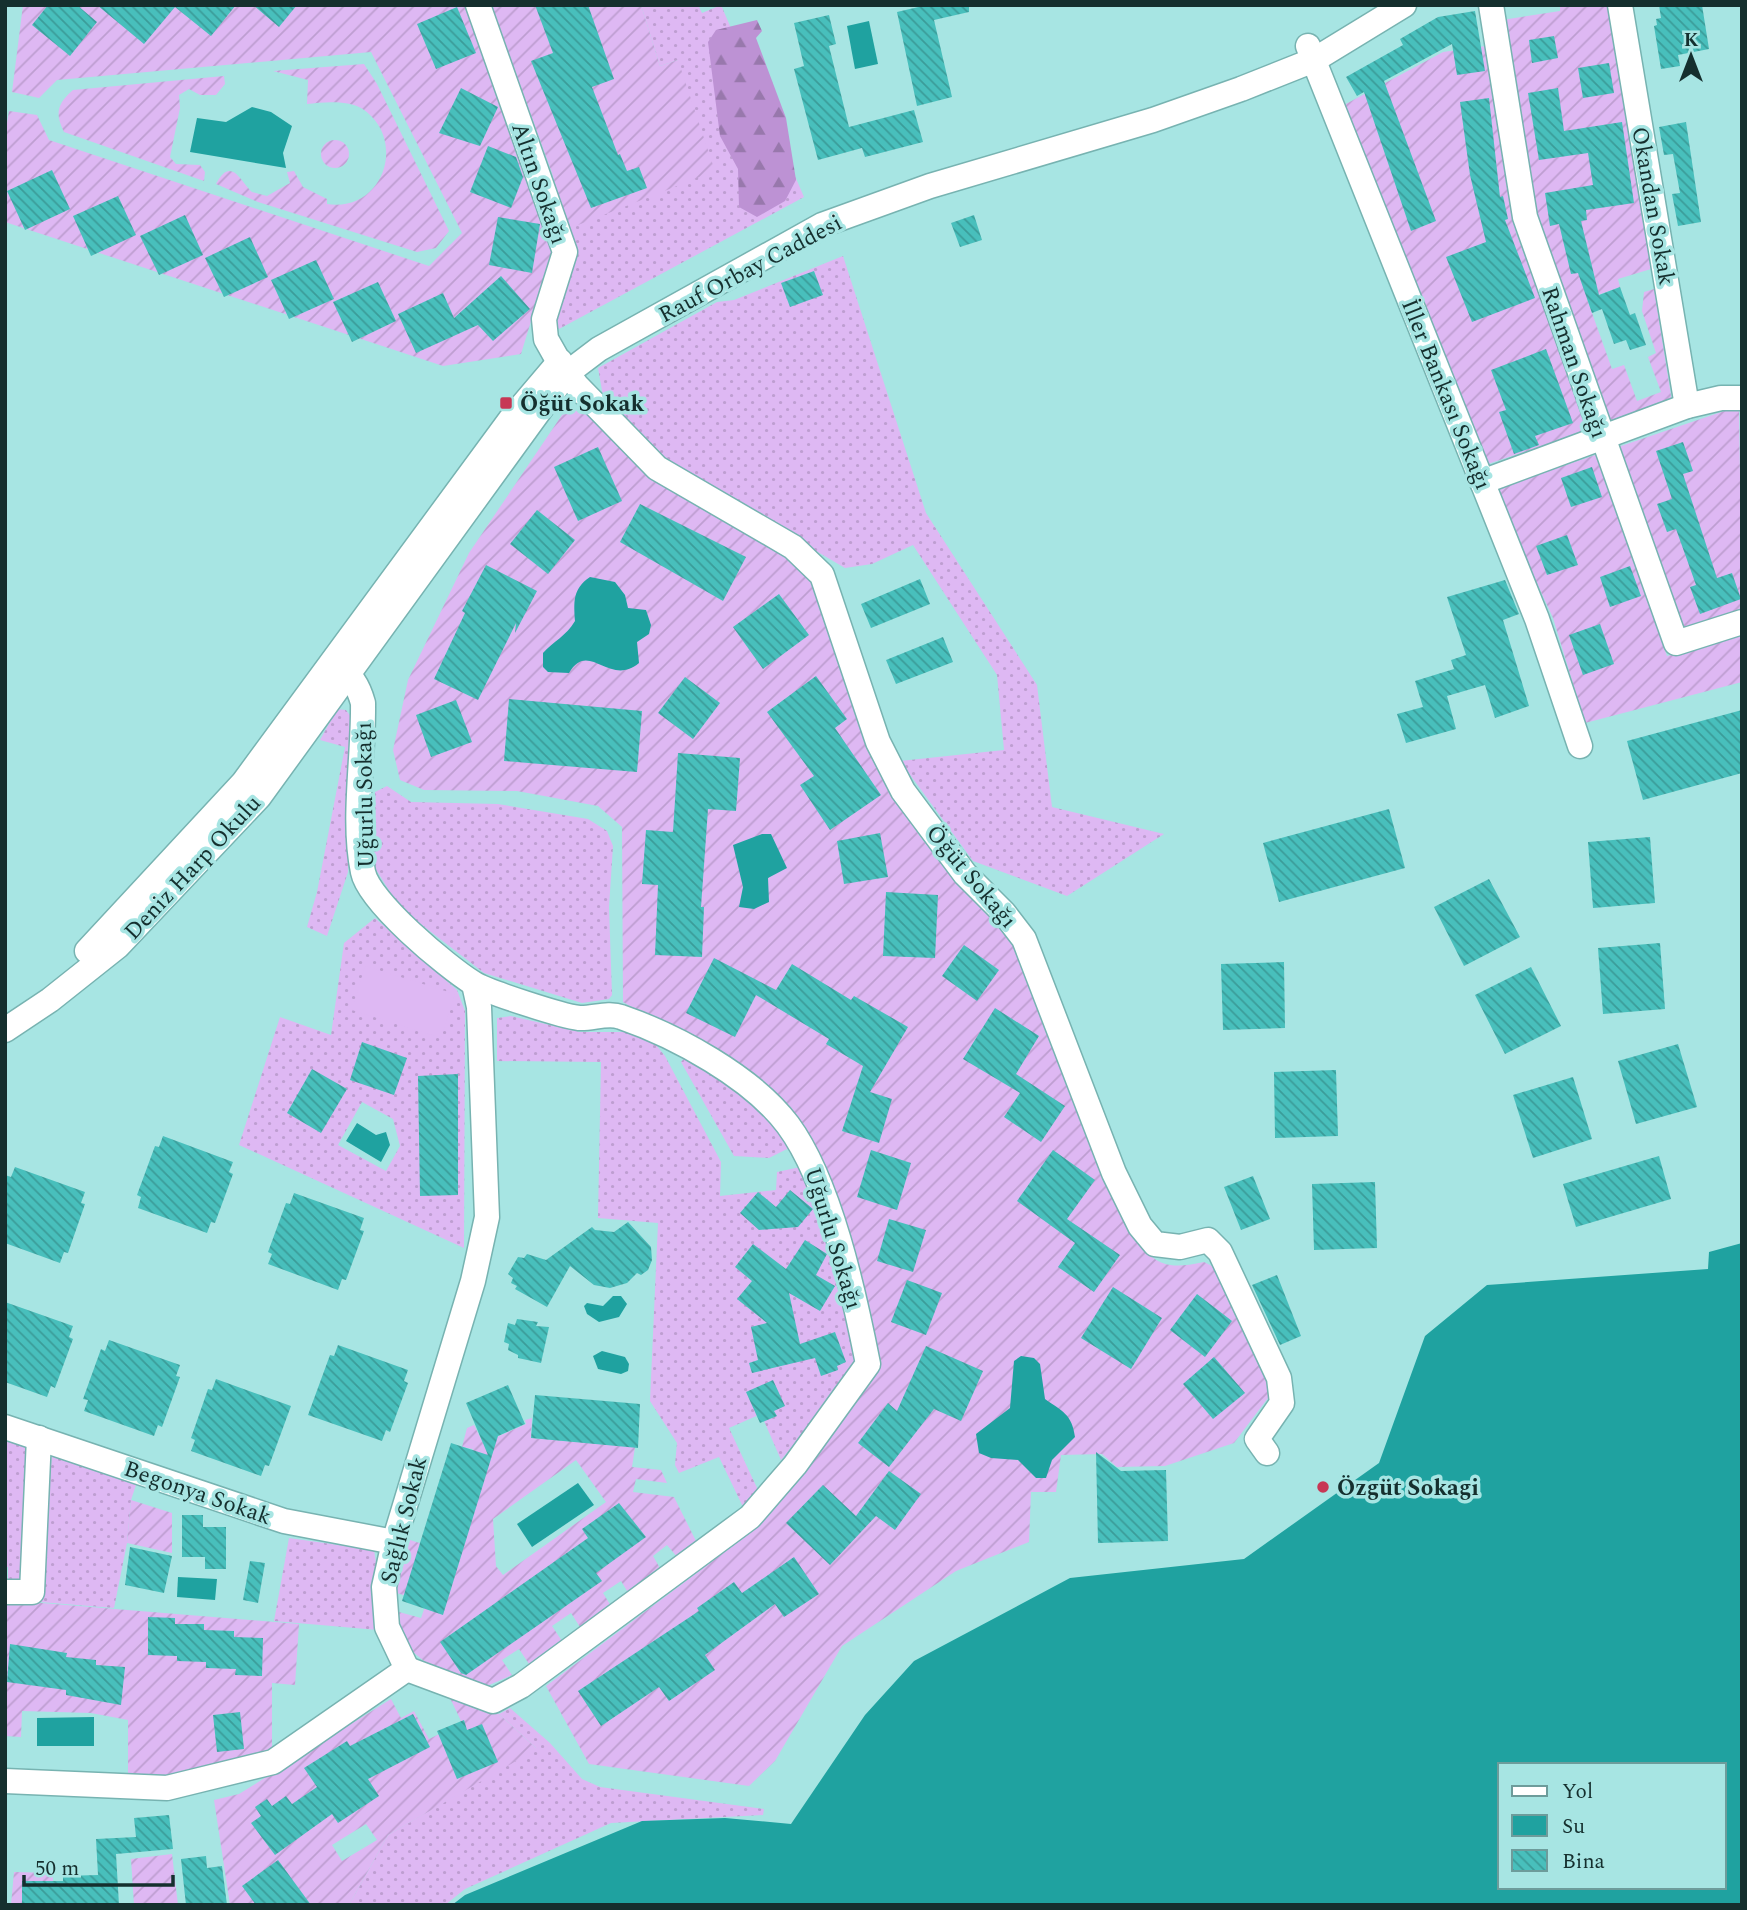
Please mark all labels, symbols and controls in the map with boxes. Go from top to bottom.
north arrow [1656,21,1726,91]
text: K [1684,26,1699,55]
street label: Altın Sokağı [501,118,576,249]
street label: Okandan Sokak [1621,124,1684,288]
street label: Rauf Orbay Caddesi [653,206,849,333]
street label: Rahman Sokağı [1531,282,1616,443]
street label: İller Bankası Sokağı [1391,294,1500,495]
place label: Öğüt Sokak [520,387,644,422]
marker: Öğüt Sokak [498,395,514,411]
street label: Uğurlu Sokağı [347,721,384,868]
street label: Deniz Harp Okulu [116,787,270,949]
street label: Öğüt Sokağı [917,817,1025,937]
street label: Uğurlu Sokağı [794,1163,871,1314]
street label: Begonya Sokak [119,1452,276,1535]
street label: Sağlık Sokak [372,1453,437,1588]
place label: Özgüt Sokagi [1337,1471,1479,1506]
marker: Özgüt Sokagi [1315,1479,1331,1495]
legend [1498,1763,1726,1889]
text: Yol [1562,1776,1593,1808]
text: Su [1562,1811,1585,1843]
scale bar [24,1843,173,1887]
text: Bina [1562,1846,1606,1878]
text: 50 m [35,1853,79,1885]

